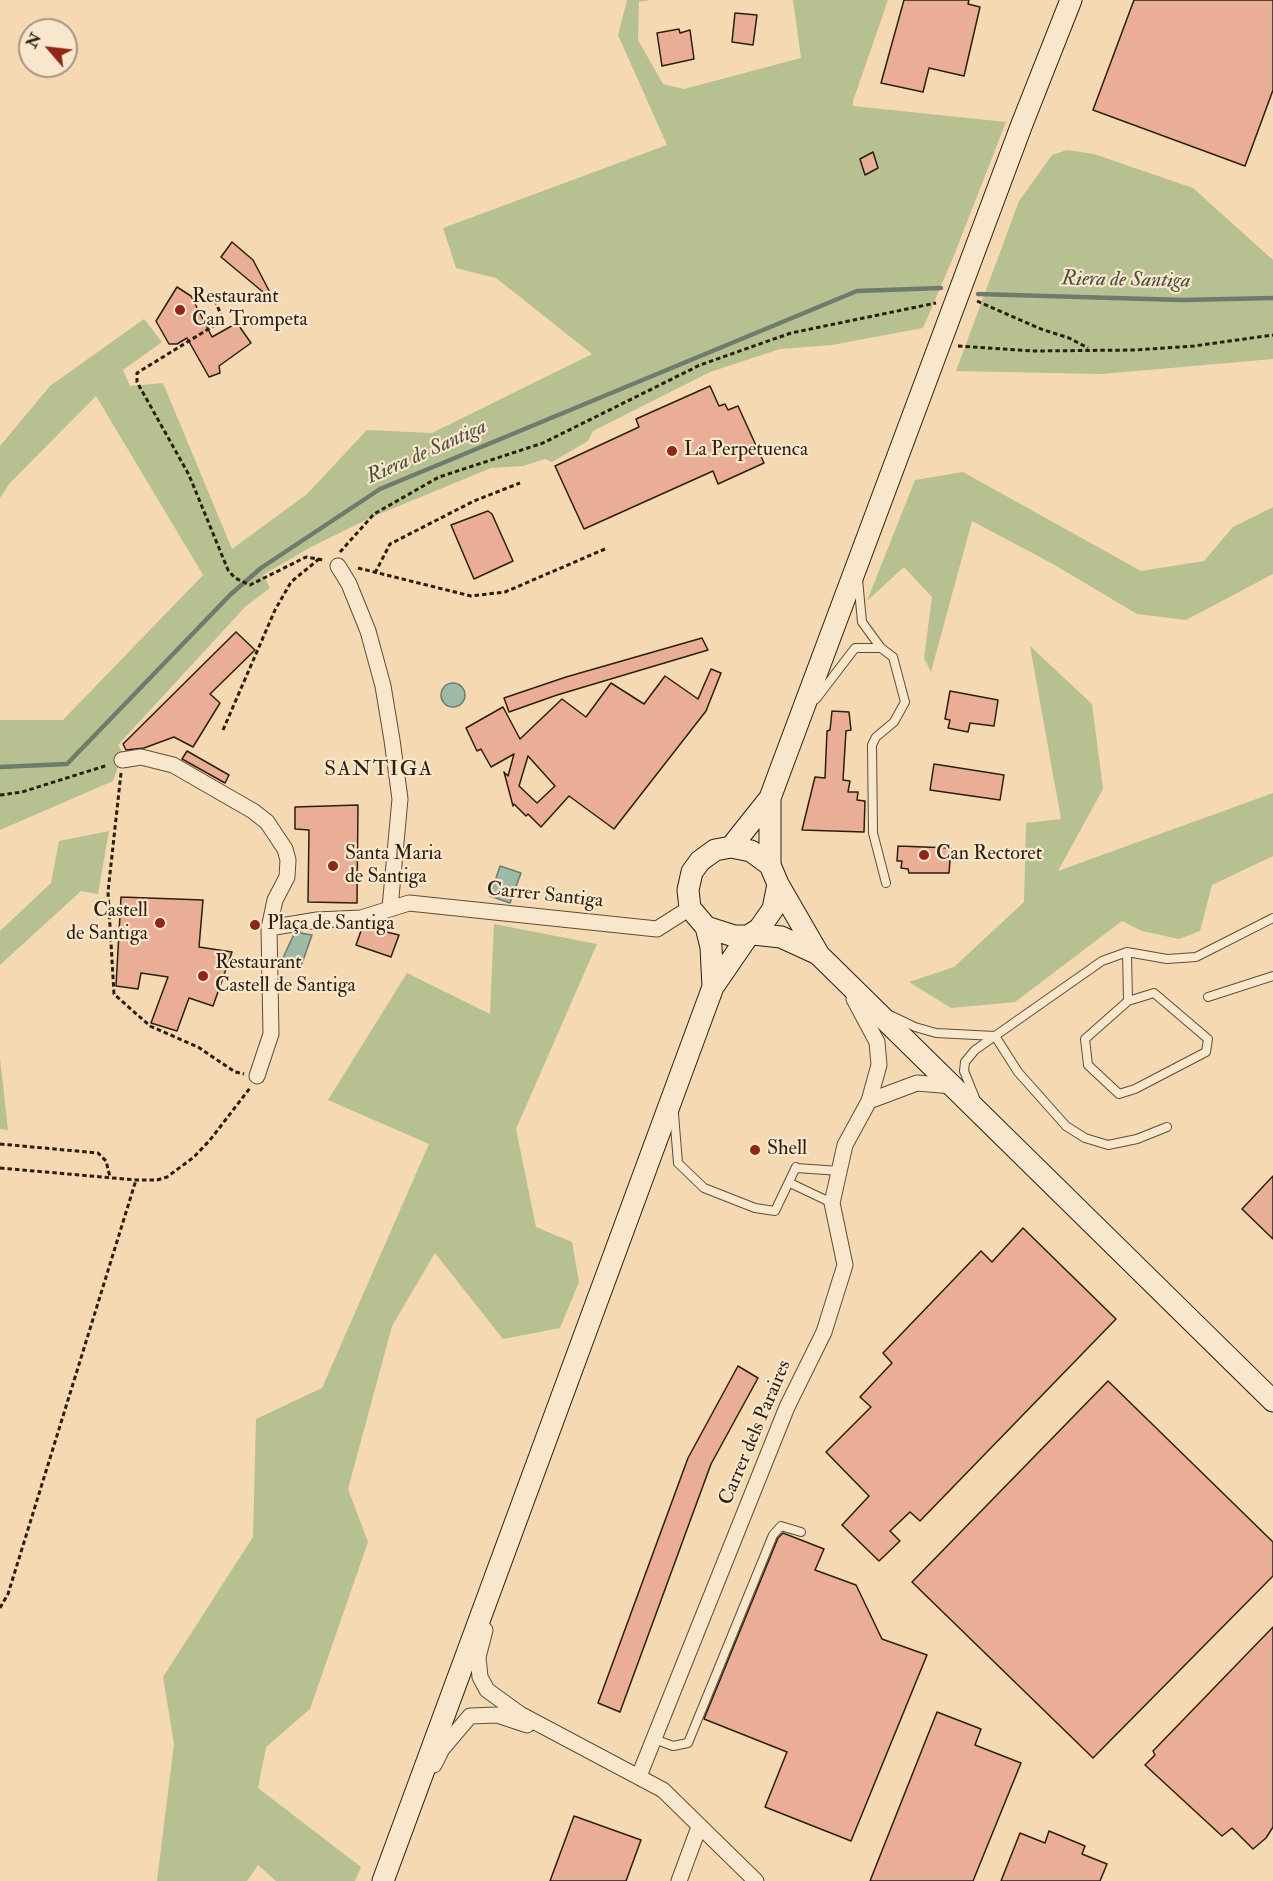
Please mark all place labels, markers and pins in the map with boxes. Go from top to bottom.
place label: Restaurant Can Trompeta [192,286,308,333]
marker: Restaurant Can Trompeta [173,303,187,317]
place label: La Perpetuenca [684,439,808,463]
marker: La Perpetuenca [665,444,679,458]
place label: Santa Maria de Santiga [345,843,442,890]
place label: Can Rectoret [936,843,1042,867]
marker: Can Rectoret [917,848,931,862]
marker: Santa Maria de Santiga [326,859,340,873]
place label: Castell de Santiga [66,900,148,947]
place label: Plaça de Santiga [267,913,394,937]
marker: Castell de Santiga [153,916,167,930]
marker: Plaça de Santiga [248,918,262,932]
place label: Restaurant Castell de Santiga [215,952,356,999]
marker: Restaurant Castell de Santiga [196,969,210,983]
place label: Shell [767,1138,807,1162]
marker: Shell [748,1143,762,1157]

